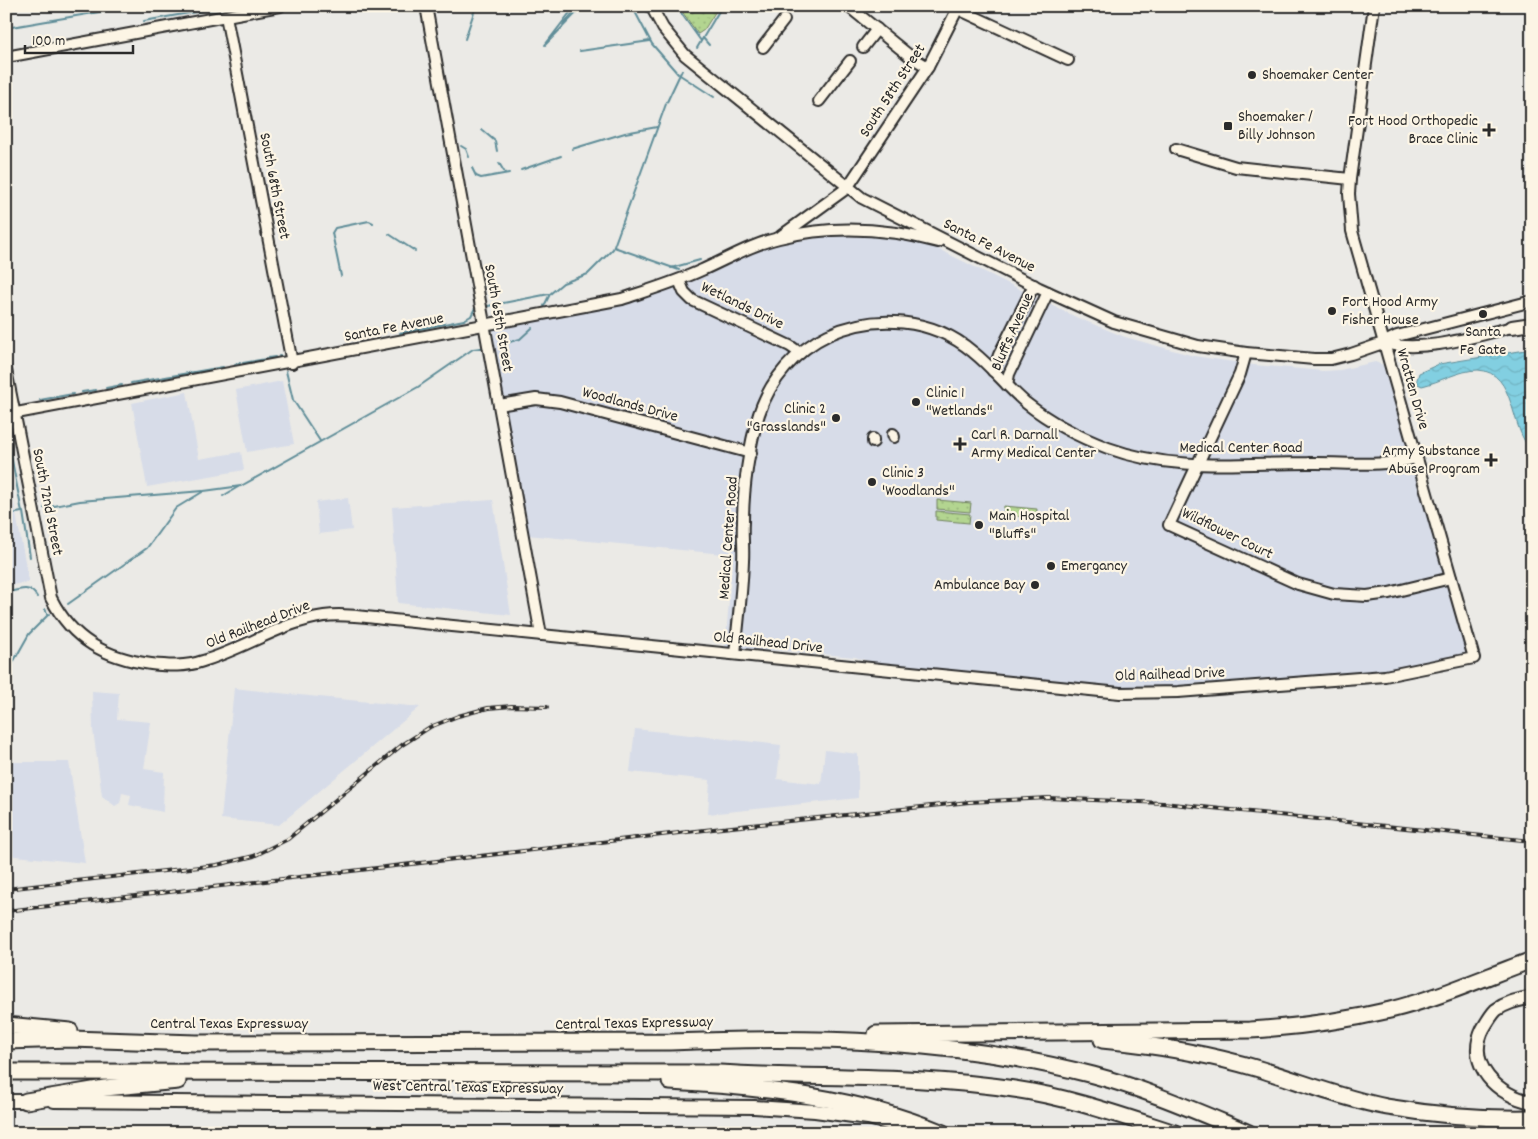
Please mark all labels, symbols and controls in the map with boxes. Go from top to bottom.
scale bar [25,22,132,54]
text: 100 m [32,31,65,53]
street label: South 58th Street [854,40,932,142]
place label: Shoemaker Center [1262,64,1374,87]
marker: Shoemaker Center [1246,69,1258,81]
place label: Shoemaker / Billy Johnson [1238,106,1315,147]
place label: Fort Hood Orthopedic Brace Clinic [1348,110,1478,151]
marker: Shoemaker / Billy Johnson [1222,120,1234,132]
marker: Fort Hood Orthopedic Brace Clinic [1482,123,1496,137]
street label: South 68th Street [252,131,296,241]
street label: Santa Fe Avenue [939,213,1039,279]
street label: South 65th Street [477,262,519,374]
street label: Wetlands Drive [697,276,787,336]
street label: Bluffs Avenue [986,289,1040,375]
place label: Fort Hood Army Fisher House [1342,291,1438,332]
marker: Fort Hood Army Fisher House [1326,305,1338,317]
street label: Santa Fe Avenue [342,307,446,349]
marker: Santa Fe Gate [1477,308,1489,320]
place label: Santa Fe Gate [1460,321,1506,362]
street label: Wratten Drive [1389,346,1435,432]
street label: Woodlands Drive [580,381,680,429]
place label: Clinic 1 "Wetlands" [926,382,992,423]
marker: Clinic 1 "Wetlands" [910,396,922,408]
place label: Clinic 2 "Grasslands" [747,398,826,439]
marker: Clinic 2 "Grasslands" [830,412,842,424]
place label: Carl R. Darnall Army Medical Center [971,424,1096,465]
marker: Carl R. Darnall Army Medical Center [953,437,967,451]
street label: Medical Center Road [1179,437,1303,460]
place label: Army Substance Abuse Program [1382,440,1480,481]
street label: South 72nd Street [25,447,69,558]
marker: Army Substance Abuse Program [1484,453,1498,467]
place label: Clinic 3 'Woodlands" [882,462,955,503]
street label: Medical Center Road [713,476,745,600]
marker: Clinic 3 'Woodlands" [866,476,878,488]
street label: Wildflower Court [1177,502,1277,566]
place label: Main Hospital "Bluffs" [989,505,1070,546]
marker: Main Hospital "Bluffs" [973,519,985,531]
place label: Emergancy [1061,555,1128,578]
marker: Emergancy [1045,560,1057,572]
place label: Ambulance Bay [934,574,1026,597]
marker: Ambulance Bay [1029,579,1041,591]
street label: Old Railhead Drive [202,595,314,655]
street label: Old Railhead Drive [712,626,824,660]
street label: Old Railhead Drive [1115,662,1225,688]
street label: Central Texas Expressway [555,1011,714,1037]
street label: Central Texas Expressway [150,1013,308,1036]
street label: West Central Texas Expressway [373,1075,564,1101]

